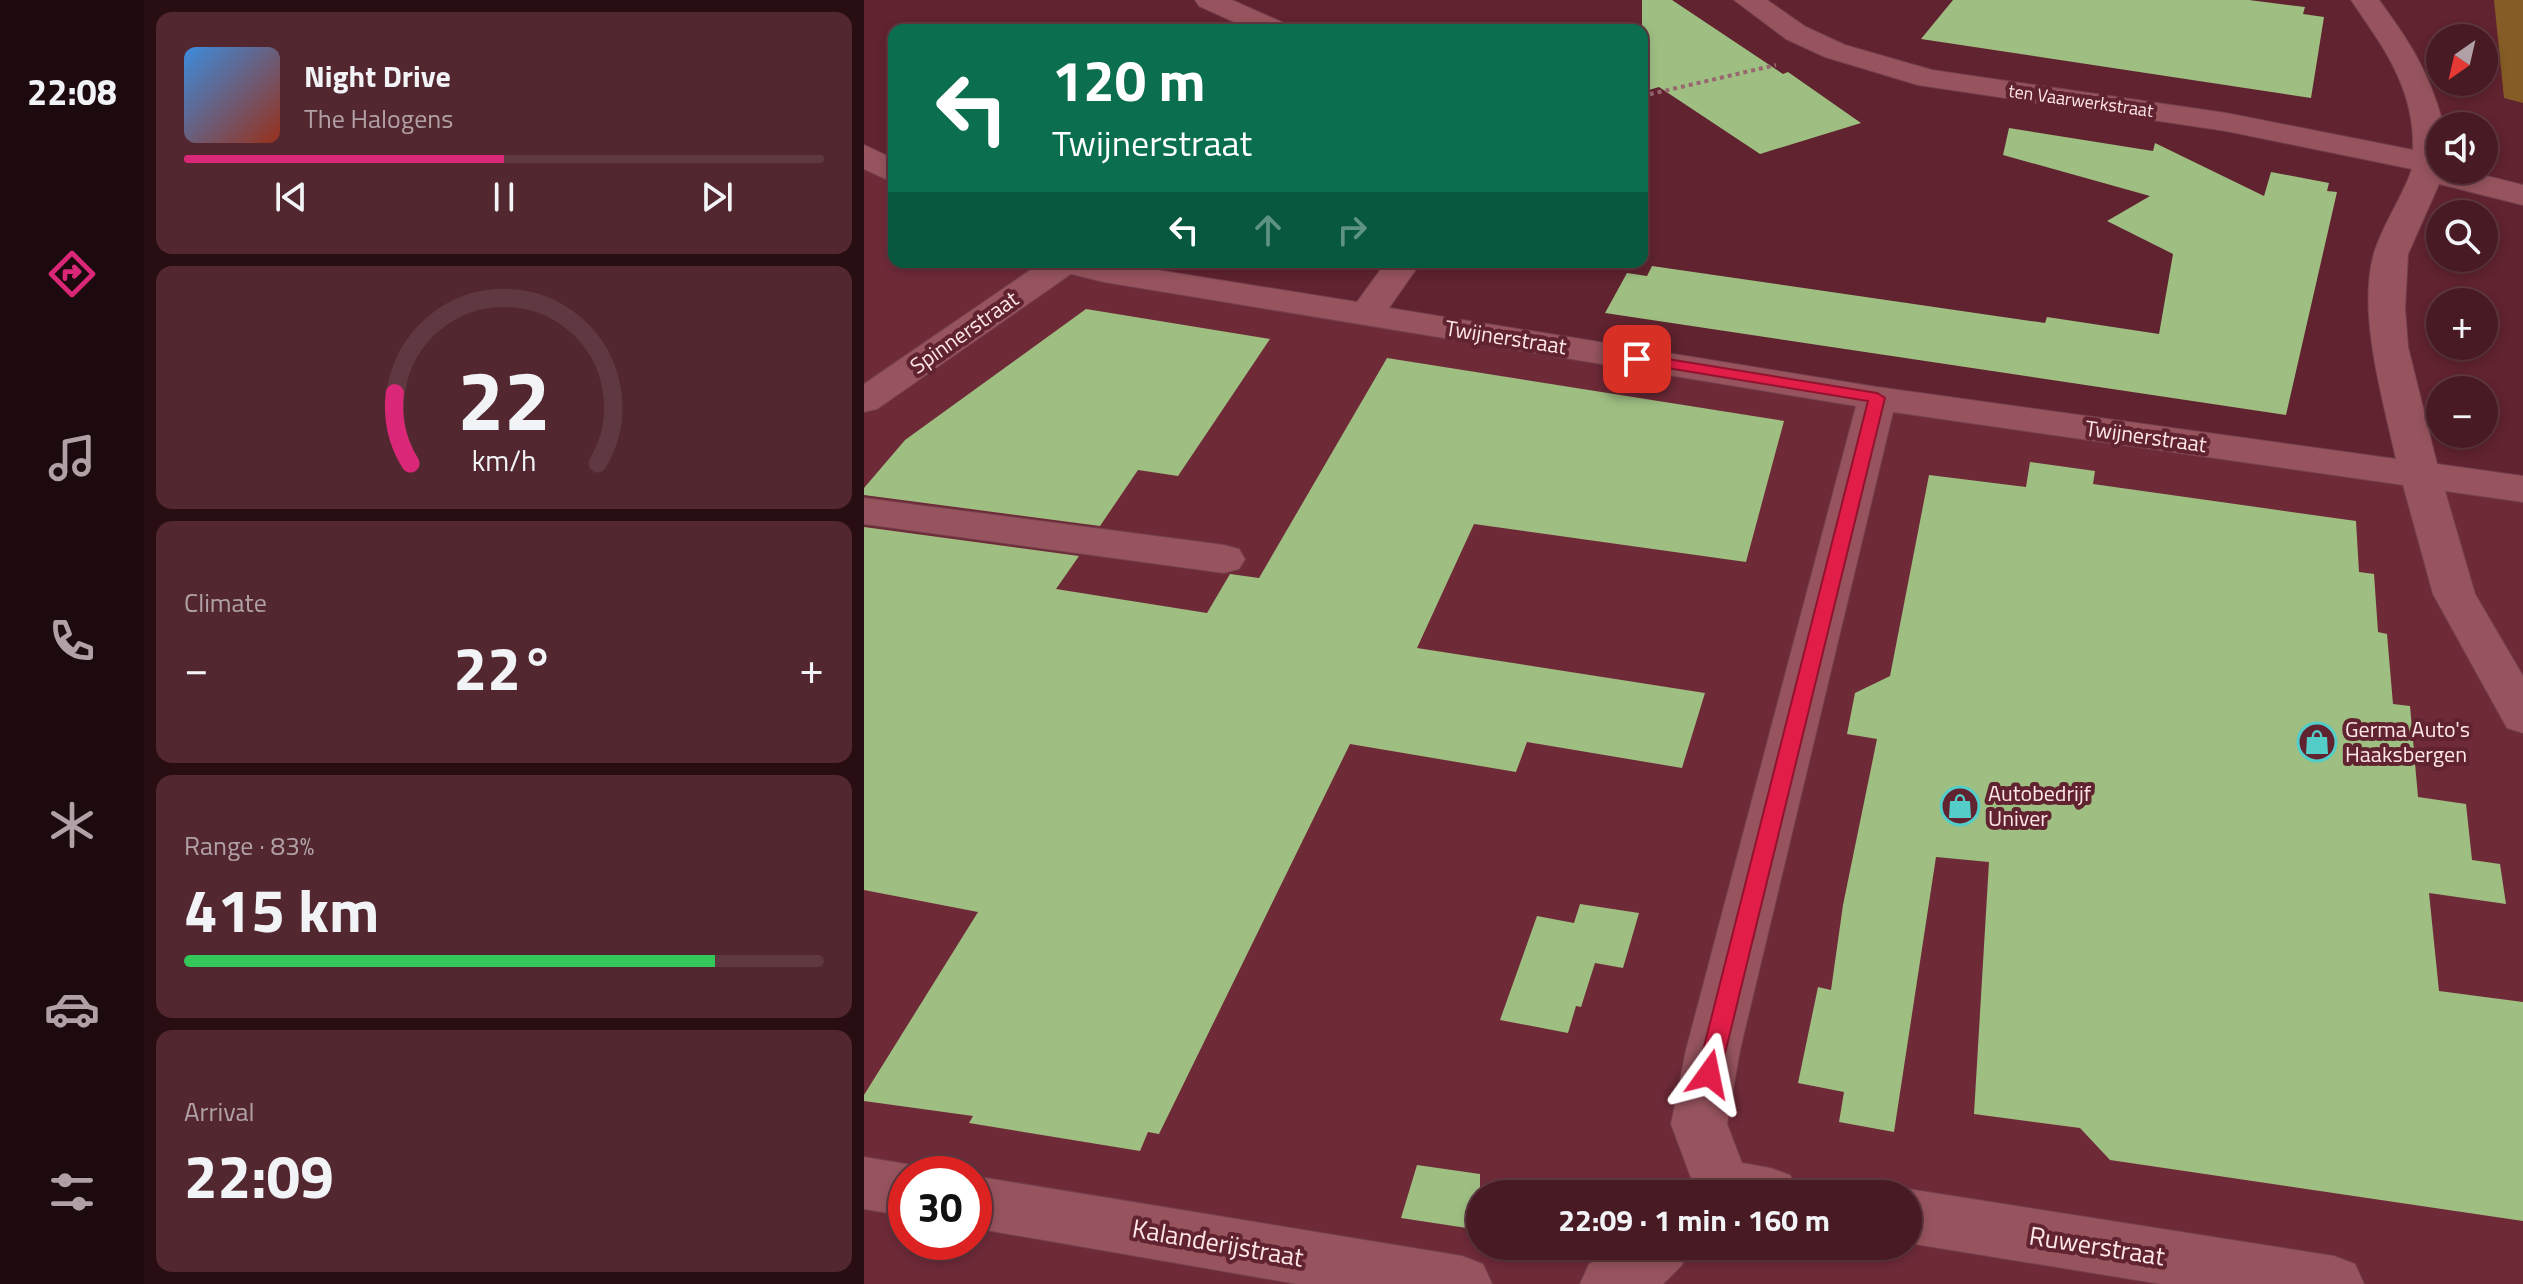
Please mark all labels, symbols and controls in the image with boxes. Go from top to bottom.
north arrow [2426,24,2498,96]
map controls [2426,24,2498,448]
text: 120 m [1052,38,1205,123]
text: Night Drive [304,53,451,99]
icon: left [920,56,1024,160]
text: 22:08 [27,64,117,119]
street label: ten Vaarwerkstraat [2007,77,2156,124]
text: The Halogens [304,99,453,138]
button: sound [2426,112,2498,184]
text: Twijnerstraat [1052,115,1252,170]
icon: previous [269,175,313,219]
icon: pause [482,175,526,219]
icon: next [695,175,739,219]
button: search [2426,200,2498,272]
icon: left [1162,208,1206,252]
icon: ahead [1246,208,1290,252]
icon: right [1330,208,1374,252]
icon: directions [44,246,100,302]
street label: Spinnerstraat [903,282,1026,382]
button: + [2426,288,2498,360]
street label: Twijnerstraat [1443,311,1569,363]
pin [1603,325,1671,393]
text: 22 [457,335,551,461]
icon: arrive [1615,337,1659,381]
button: − [2426,376,2498,448]
street label: Twijnerstraat [2083,411,2209,461]
icon: music [44,430,100,486]
text: km/h [472,439,536,482]
text: Climate [184,583,267,622]
icon: phone [44,613,100,669]
text: 22° [454,622,554,713]
text: − [184,634,209,701]
text: + [799,634,824,701]
place label: Germa Auto's Haaksbergen [2345,712,2470,771]
shop icon: Germa Auto's Haaksbergen [2296,721,2338,763]
place label: Autobedrijf Univer [1988,776,2092,835]
shop icon: Autobedrijf Univer [1939,785,1981,827]
icon: climate [44,797,100,853]
text: Range · 83% [184,826,314,865]
text: 415 km [184,864,379,955]
icon: car [44,981,100,1037]
position arrow [1667,1032,1751,1116]
text: Arrival [184,1092,255,1131]
text: 22:09 [184,1130,334,1221]
speed limit sign: 30 [888,1156,992,1260]
icon: filters [44,1164,100,1220]
text: 22:09 · 1 min · 160 m [1558,1197,1830,1243]
street label: Kalanderijstraat [1129,1208,1307,1277]
street label: Ruwerstraat [2026,1216,2168,1275]

